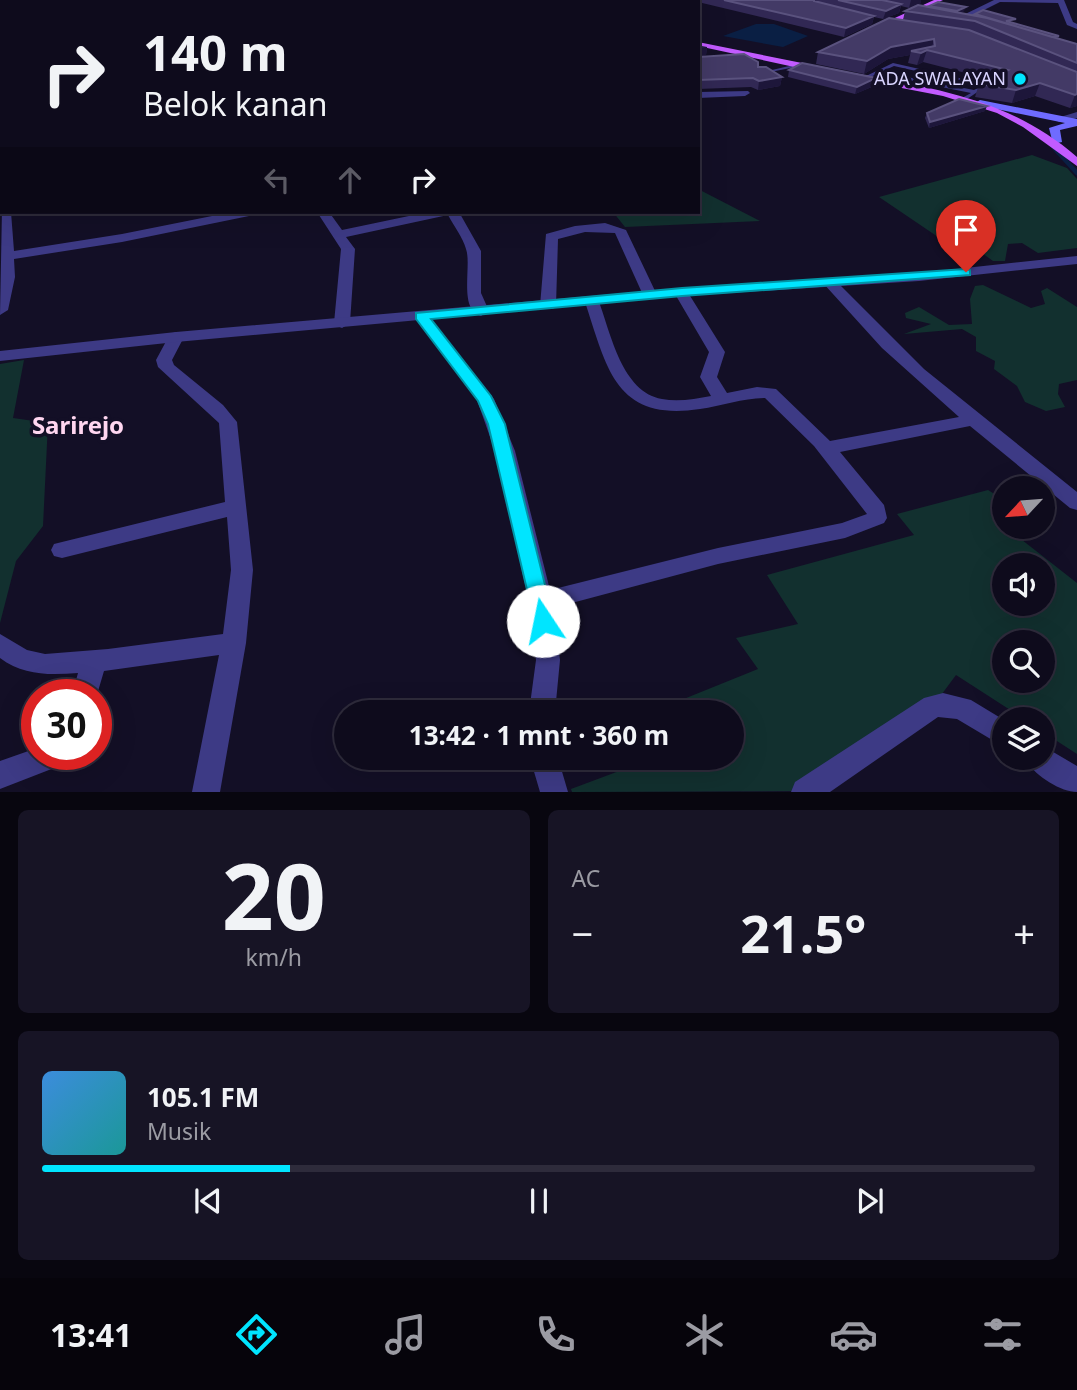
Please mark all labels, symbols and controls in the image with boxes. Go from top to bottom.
text: 140 m [143,19,288,85]
icon: right [28,28,119,119]
place label: ADA SWALAYAN [874,66,1006,90]
marker: ADA SWALAYAN [1012,71,1028,87]
text: Belok kanan [143,82,327,125]
icon: left [258,161,296,199]
icon: ahead [331,161,369,199]
icon: right [404,161,442,199]
pin [936,200,996,272]
icon: arrive [947,211,985,249]
district label: Sarirejo [32,408,124,441]
north arrow [992,476,1055,539]
map controls [992,476,1055,770]
button: sound [992,553,1055,616]
position arrow [506,584,580,658]
button: search [992,630,1055,693]
speed limit sign: 30 [21,679,112,770]
button: layers [992,707,1055,770]
text: 13:42 · 1 mnt · 360 m [409,717,669,753]
text: 20 [222,833,326,957]
text: AC [572,862,600,894]
text: 21.5° [740,897,866,968]
text: − [572,907,593,959]
text: + [1013,907,1035,959]
text: km/h [245,941,302,973]
text: 105.1 FM [147,1079,259,1115]
text: Musik [147,1115,211,1147]
icon: previous [189,1182,227,1220]
icon: pause [520,1182,558,1220]
icon: next [851,1182,889,1220]
icon: directions [232,1310,281,1359]
icon: music [381,1310,430,1359]
icon: phone [531,1310,580,1359]
icon: climate [680,1310,729,1359]
icon: car [829,1310,878,1359]
icon: filters [978,1310,1027,1359]
text: 13:41 [50,1313,132,1356]

